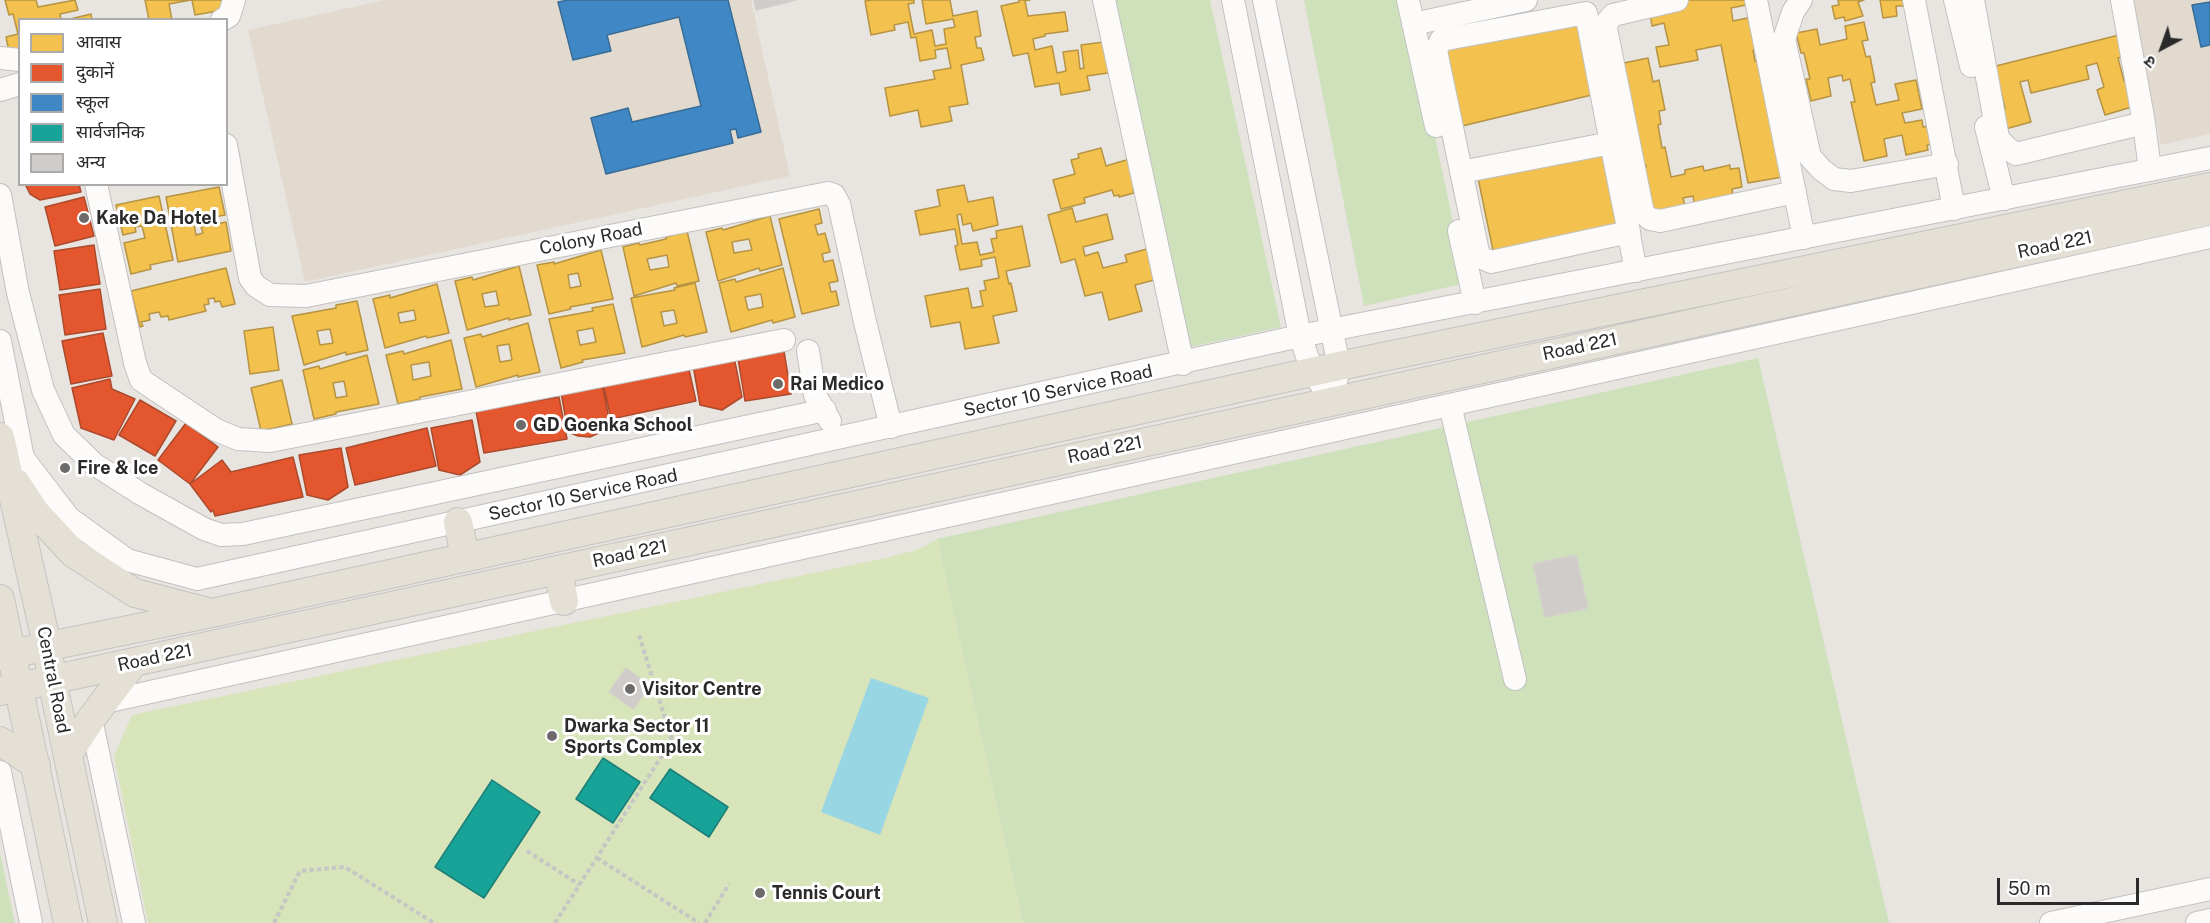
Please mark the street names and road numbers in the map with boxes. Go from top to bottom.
street label: Colony Road [538,218,644,260]
street label: Road 221 [2016,227,2094,263]
street label: Road 221 [1541,329,1619,365]
street label: Sector 10 Service Road [962,360,1154,422]
street label: Road 221 [1066,432,1144,468]
street label: Sector 10 Service Road [487,464,679,526]
street label: Road 221 [591,536,669,572]
street label: Central Road [32,625,74,735]
street label: Road 221 [116,640,194,676]

